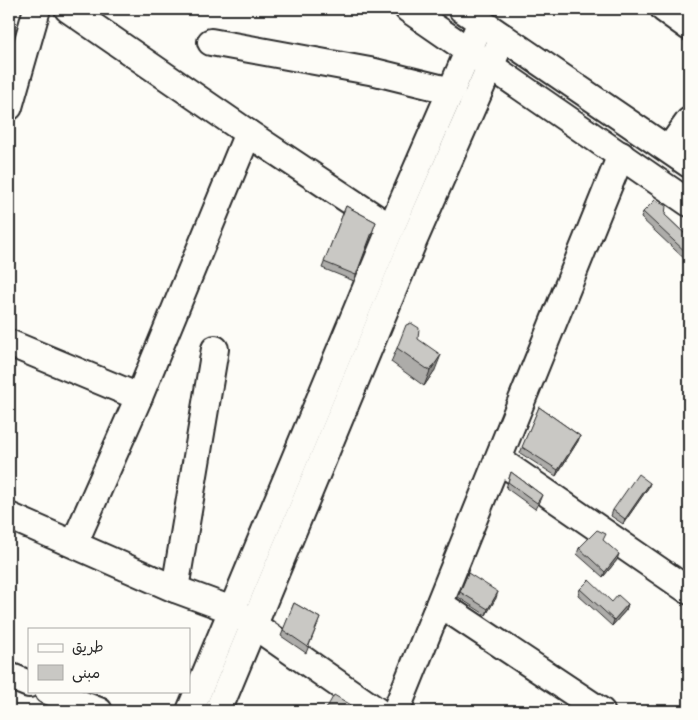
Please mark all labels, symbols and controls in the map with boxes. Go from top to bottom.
legend [28,628,190,692]
text: طريق [72,634,104,657]
text: مبنى [72,660,100,683]

